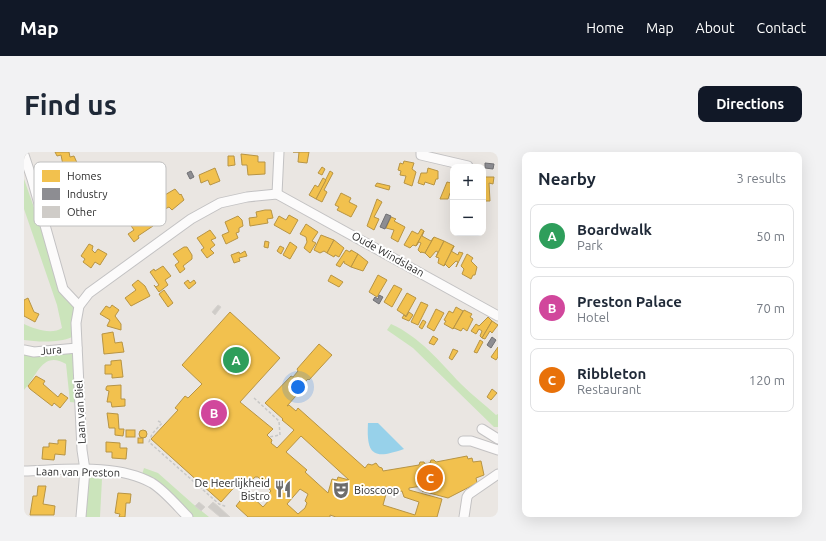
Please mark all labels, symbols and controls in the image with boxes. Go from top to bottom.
text: Map [20,17,59,39]
text: Home [586,20,624,36]
text: Map [646,20,674,36]
text: About [696,20,735,36]
text: Contact [757,20,806,36]
button: Directions [698,86,802,122]
text: Find us [24,89,117,120]
legend [34,162,166,226]
map controls [450,164,486,236]
button: + [450,164,486,200]
text: Nearby [538,169,596,188]
text: Homes [67,170,102,182]
text: 3 results [736,171,786,185]
text: Industry [67,188,108,200]
button: − [450,200,486,236]
text: Other [67,206,97,218]
text: Boardwalk [577,221,652,238]
street label: Oude Windslaan [350,229,426,279]
text: A [547,229,557,243]
text: 50 m [756,229,785,243]
text: Park [577,238,603,252]
text: Preston Palace [577,293,682,310]
text: B [548,301,556,315]
text: 70 m [756,301,785,315]
text: Hotel [577,310,609,324]
street label: Jura [40,343,62,357]
pin: A [223,345,249,375]
text: Ribbleton [577,365,646,382]
text: C [548,373,556,387]
text: 120 m [749,373,785,387]
your location [288,377,308,397]
street label: Laan van Biel [72,380,88,444]
text: Restaurant [577,382,641,396]
pin: B [201,398,227,428]
pin: C [417,463,443,493]
street label: Laan van Preston [36,465,120,479]
place label: De Heerlijkheid Bistro [194,477,270,502]
restaurant icon: De Heerlijkheid Bistro [273,479,293,499]
theatre icon: Bioscoop [331,480,351,500]
place label: Bioscoop [354,484,399,496]

